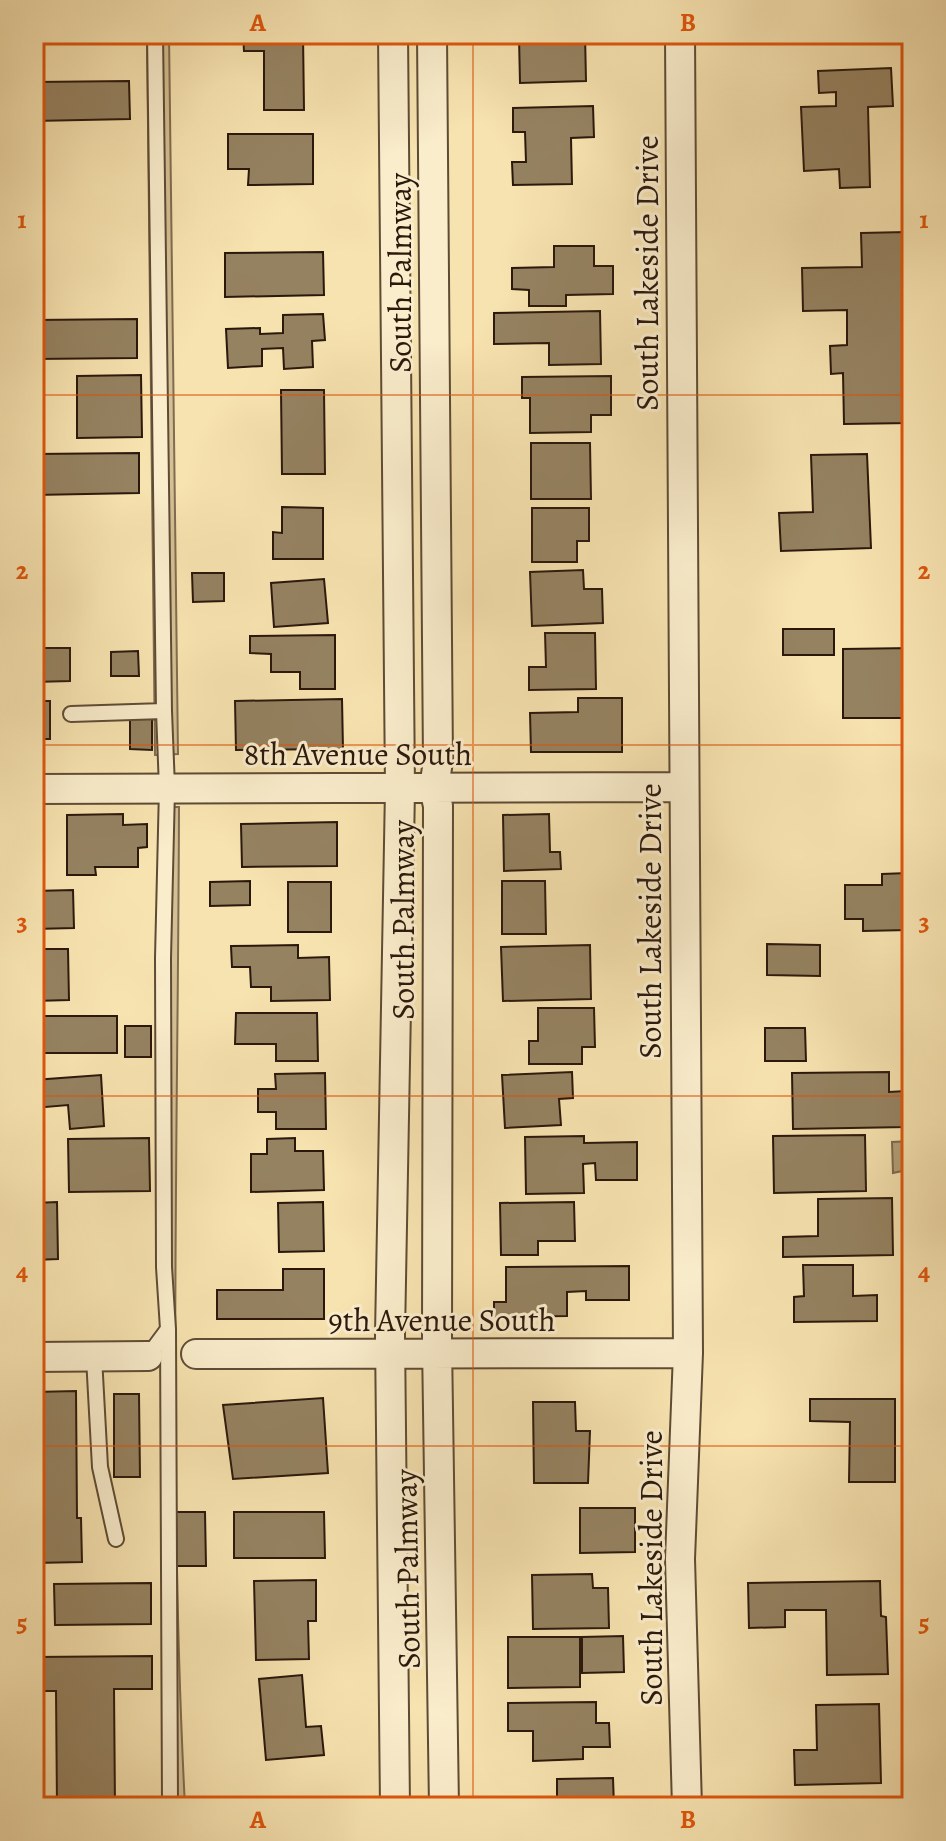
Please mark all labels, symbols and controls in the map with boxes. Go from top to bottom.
text: A [249,5,267,40]
text: B [680,5,696,40]
street label: South Lakeside Drive [625,135,669,411]
street label: South Palmway [378,172,422,373]
text: 1 [17,202,27,237]
text: 1 [919,202,929,237]
text: 2 [16,553,29,588]
text: 2 [918,553,931,588]
street label: 8th Avenue South [244,732,472,776]
street label: South Lakeside Drive [628,783,672,1059]
street label: South Palmway [381,819,425,1020]
text: 3 [16,904,28,939]
text: 3 [918,904,930,939]
text: 4 [16,1254,28,1289]
text: 4 [918,1254,930,1289]
street label: 9th Avenue South [328,1298,556,1342]
street label: South Lakeside Drive [629,1430,673,1706]
street label: South Palmway [383,1468,431,1669]
text: 5 [16,1605,28,1640]
text: 5 [918,1605,930,1640]
text: A [249,1802,267,1837]
text: B [680,1802,696,1837]

